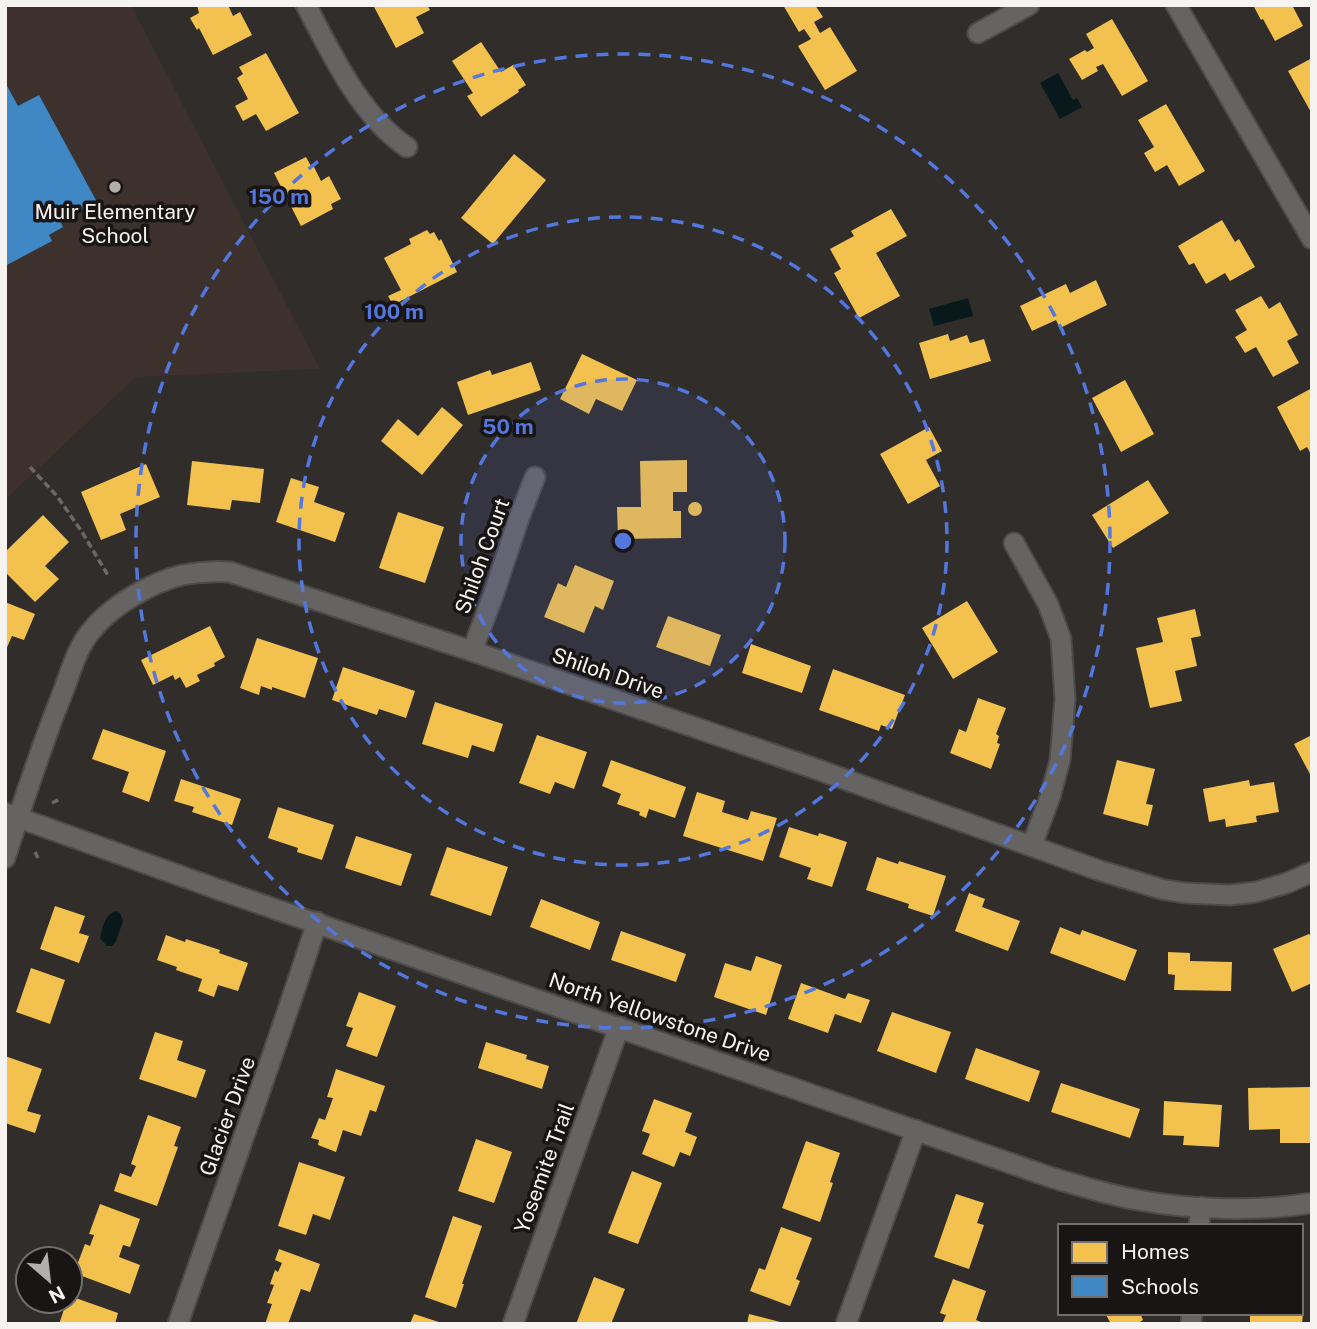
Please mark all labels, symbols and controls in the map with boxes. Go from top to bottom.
marker: Muir Elementary School [107,179,123,195]
text: 150 m [249,184,309,209]
place label: Muir Elementary School [34,199,196,248]
text: 100 m [364,299,424,324]
text: 50 m [482,414,534,439]
street label: Shiloh Court [450,495,514,617]
centre of rings [611,529,635,553]
street label: Shiloh Drive [549,642,667,704]
street label: North Yellowstone Drive [546,967,774,1067]
street label: Glacier Drive [194,1053,260,1179]
street label: Yosemite Trail [509,1099,579,1237]
legend [1058,1224,1303,1315]
text: Homes [1121,1239,1189,1264]
north arrow [14,1245,84,1315]
text: Schools [1121,1274,1199,1299]
text: N [45,1282,69,1308]

